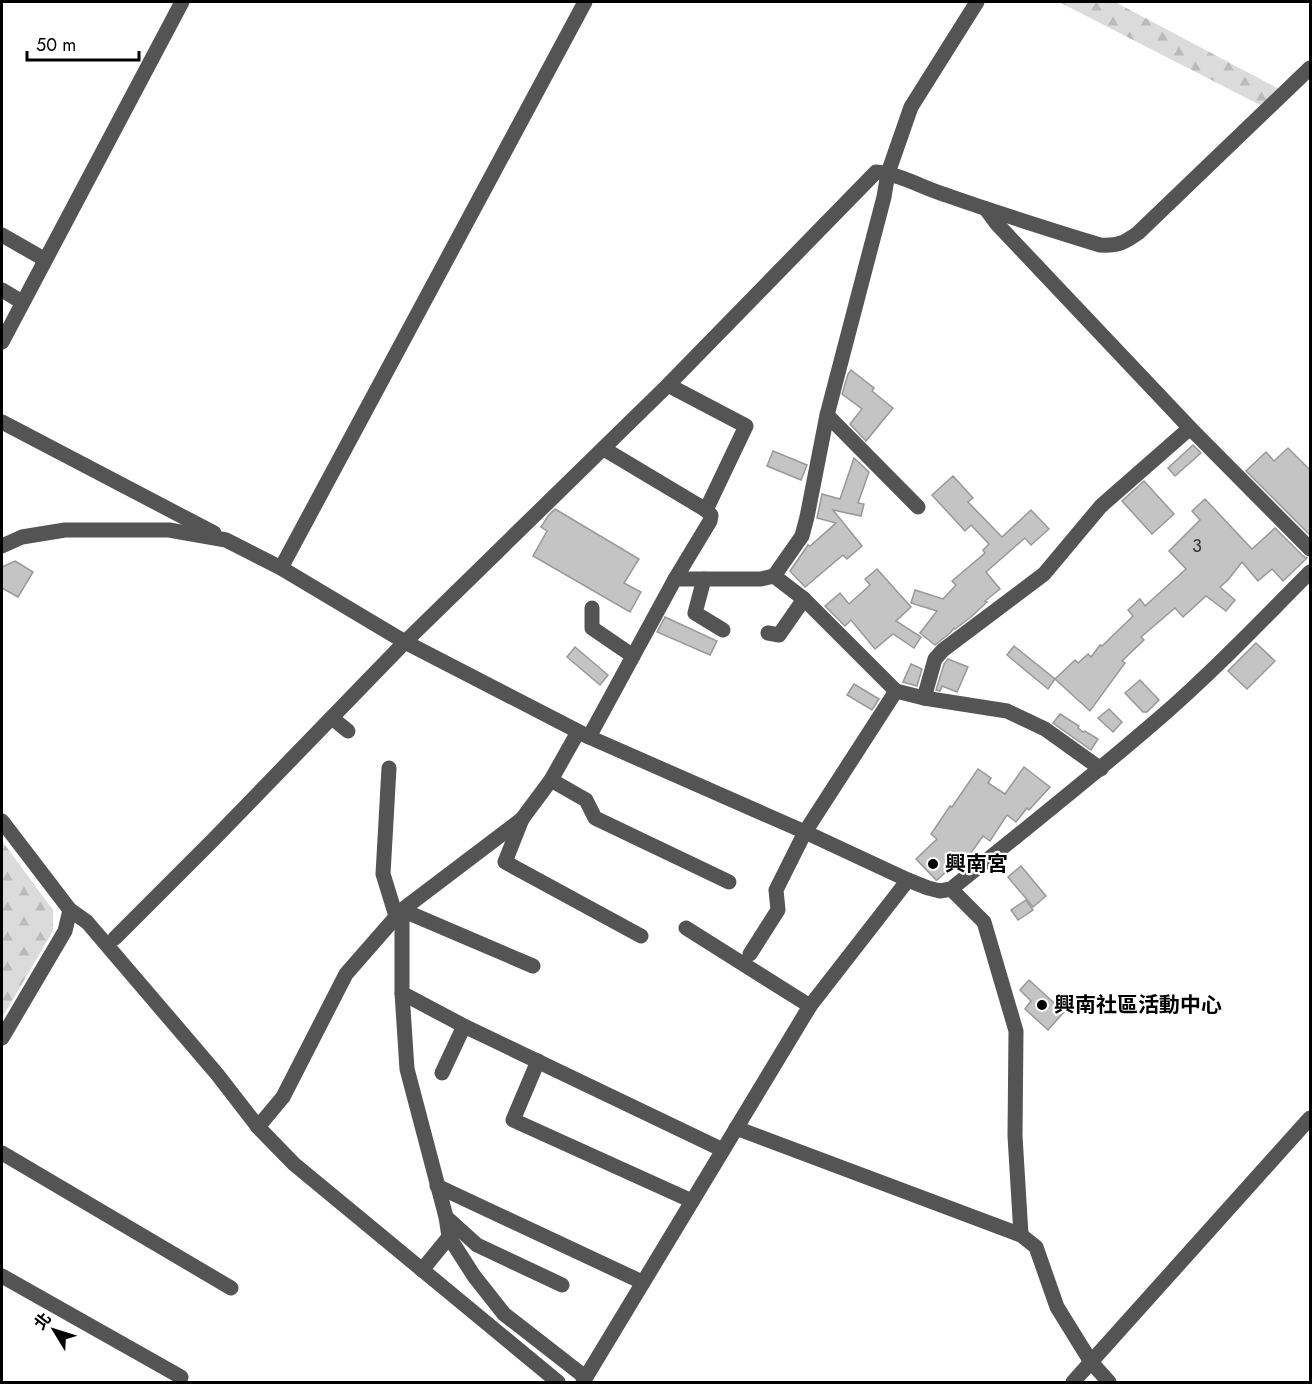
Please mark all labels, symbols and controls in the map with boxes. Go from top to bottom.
scale bar [27,24,140,62]
text: 50 m [36,32,76,58]
house number: 3 [1192,533,1202,559]
place label: 興南宮 [945,849,1008,879]
marker: 興南宮 [926,857,940,871]
place label: 興南社區活動中心 [1054,990,1222,1020]
marker: 興南社區活動中心 [1035,998,1049,1012]
north arrow [24,1300,84,1360]
text: 北 [29,1308,57,1334]

